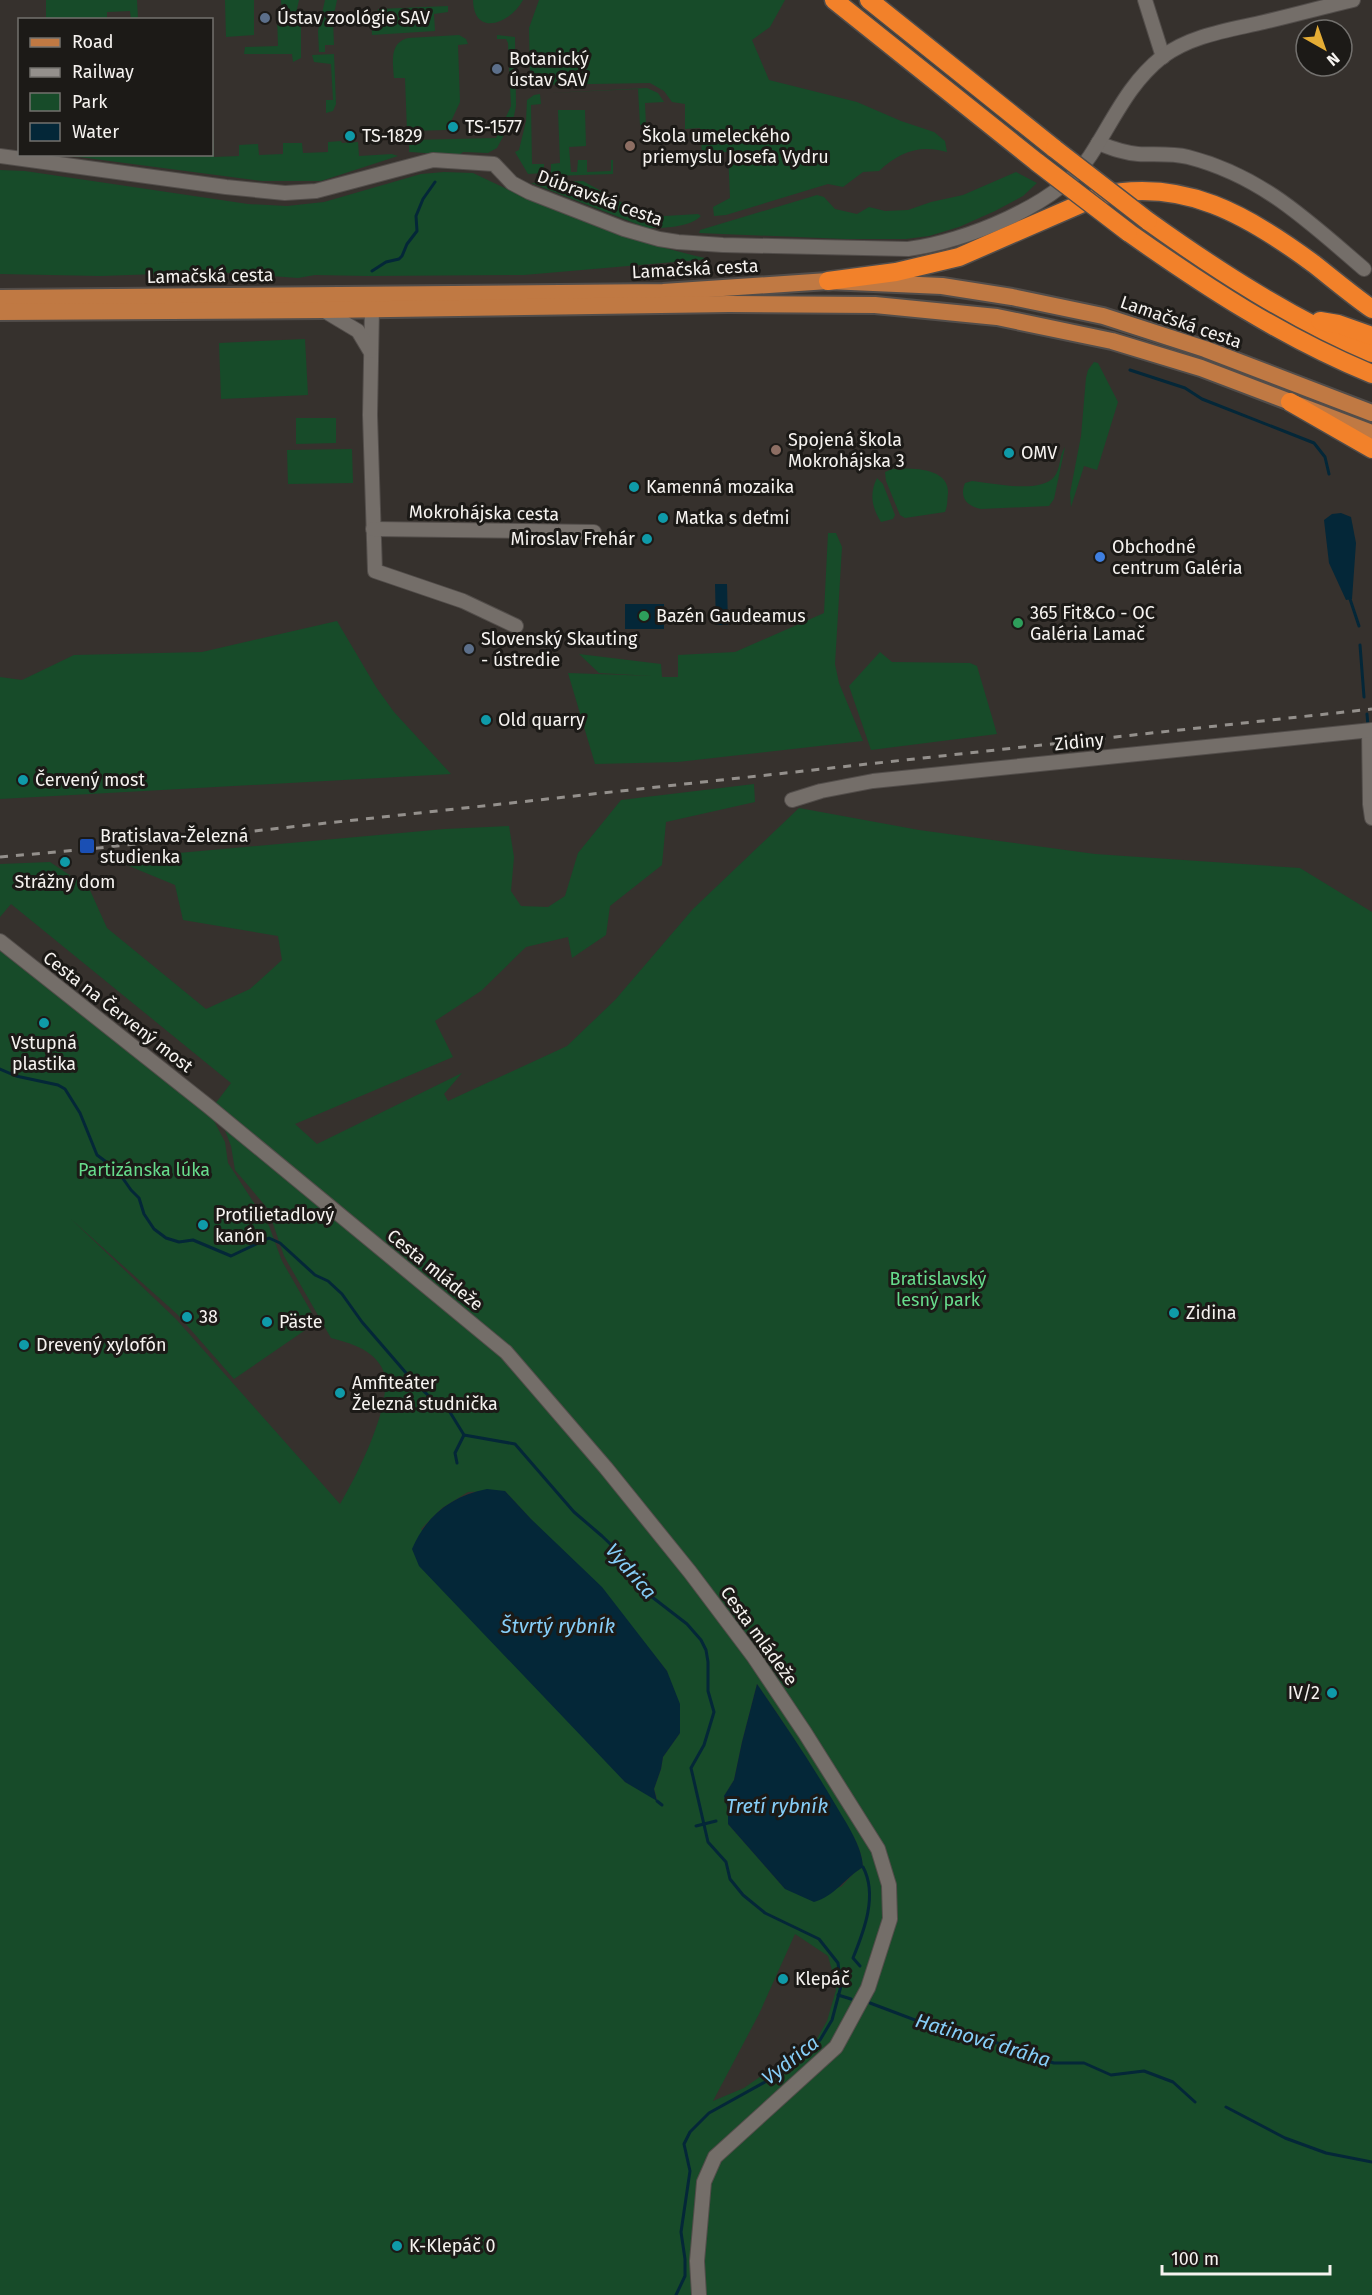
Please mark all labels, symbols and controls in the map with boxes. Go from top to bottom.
place label: Ústav zoológie SAV [277,6,430,29]
marker: Ústav zoológie SAV [258,11,272,25]
legend [18,18,213,156]
north arrow [1294,18,1354,78]
text: Road [72,31,114,53]
place label: Botanický ústav SAV [509,48,589,91]
text: N [1323,48,1343,70]
text: Railway [72,61,134,83]
marker: Botanický ústav SAV [490,62,504,76]
text: Park [72,91,108,113]
place label: TS-1577 [465,116,522,138]
marker: TS-1577 [446,120,460,134]
text: Water [72,121,119,143]
place label: TS-1829 [362,125,422,147]
place label: Škola umeleckého priemyslu Josefa Vydru [642,125,829,168]
marker: TS-1829 [343,129,357,143]
marker: Škola umeleckého priemyslu Josefa Vydru [623,139,637,153]
street label: Dúbravská cesta [534,165,666,231]
street label: Lamačská cesta [631,255,759,283]
street label: Lamačská cesta [146,264,274,288]
street label: Lamačská cesta [1117,291,1245,353]
place label: Spojená škola Mokrohájska 3 [788,429,905,472]
place label: OMV [1021,442,1057,464]
marker: Spojená škola Mokrohájska 3 [769,443,783,457]
marker: OMV [1002,446,1016,460]
place label: Kamenná mozaika [646,476,794,498]
marker: Kamenná mozaika [627,480,641,494]
street label: Mokrohájska cesta [409,501,559,525]
place label: Matka s deťmi [675,507,790,529]
marker: Matka s deťmi [656,511,670,525]
place label: Miroslav Frehár [511,528,635,550]
marker: Miroslav Frehár [640,532,654,546]
place label: Obchodné centrum Galéria [1112,536,1243,579]
marker: Obchodné centrum Galéria [1093,550,1107,564]
place label: 365 Fit&Co - OC Galéria Lamač [1030,602,1155,645]
place label: Bazén Gaudeamus [656,605,806,627]
marker: Bazén Gaudeamus [637,609,651,623]
marker: 365 Fit&Co - OC Galéria Lamač [1011,616,1025,630]
place label: Slovenský Skauting - ústredie [481,628,638,671]
marker: Slovenský Skauting - ústredie [462,642,476,656]
place label: Old quarry [498,709,585,731]
marker: Old quarry [479,713,493,727]
street label: Zidiny [1053,728,1105,756]
place label: Červený most [35,769,145,791]
marker: Červený most [16,773,30,787]
place label: Bratislava-Železná studienka [100,825,249,868]
marker: Bratislava-Železná studienka [78,837,96,855]
marker: Strážny dom [58,855,72,869]
place label: Strážny dom [14,871,116,893]
street label: Cesta na Červený most [39,947,198,1078]
marker: Vstupná plastika [37,1016,51,1030]
place label: Vstupná plastika [11,1032,77,1075]
park label: Partizánska lúka [78,1159,210,1181]
place label: Protilietadlový kanón [215,1204,334,1247]
marker: Protilietadlový kanón [196,1218,210,1232]
street label: Cesta mládeže [383,1225,487,1315]
park label: Bratislavský lesný park [890,1268,987,1311]
place label: Zidina [1186,1302,1237,1324]
place label: 38 [199,1306,218,1328]
marker: Zidina [1167,1306,1181,1320]
marker: 38 [180,1310,194,1324]
place label: Päste [279,1311,323,1333]
marker: Päste [260,1315,274,1329]
place label: Drevený xylofón [36,1334,167,1356]
marker: Drevený xylofón [17,1338,31,1352]
place label: Amfiteáter Železná studnička [352,1372,498,1415]
marker: Amfiteáter Železná studnička [333,1386,347,1400]
water label: Vydrica [600,1538,662,1604]
street label: Cesta mládeže [716,1582,802,1690]
water label: Štvrtý rybník [500,1614,615,1638]
place label: IV/2 [1288,1682,1320,1704]
marker: IV/2 [1325,1686,1339,1700]
water label: Tretí rybník [726,1794,828,1818]
place label: Klepáč [795,1968,850,1990]
marker: Klepáč [776,1972,790,1986]
water label: Hatinová dráha [913,2008,1053,2072]
water label: Vydrica [757,2030,823,2090]
place label: K-Klepáč 0 [409,2235,496,2257]
scale bar [1162,2238,1330,2276]
marker: K-Klepáč 0 [390,2239,404,2253]
text: 100 m [1171,2248,1219,2270]

